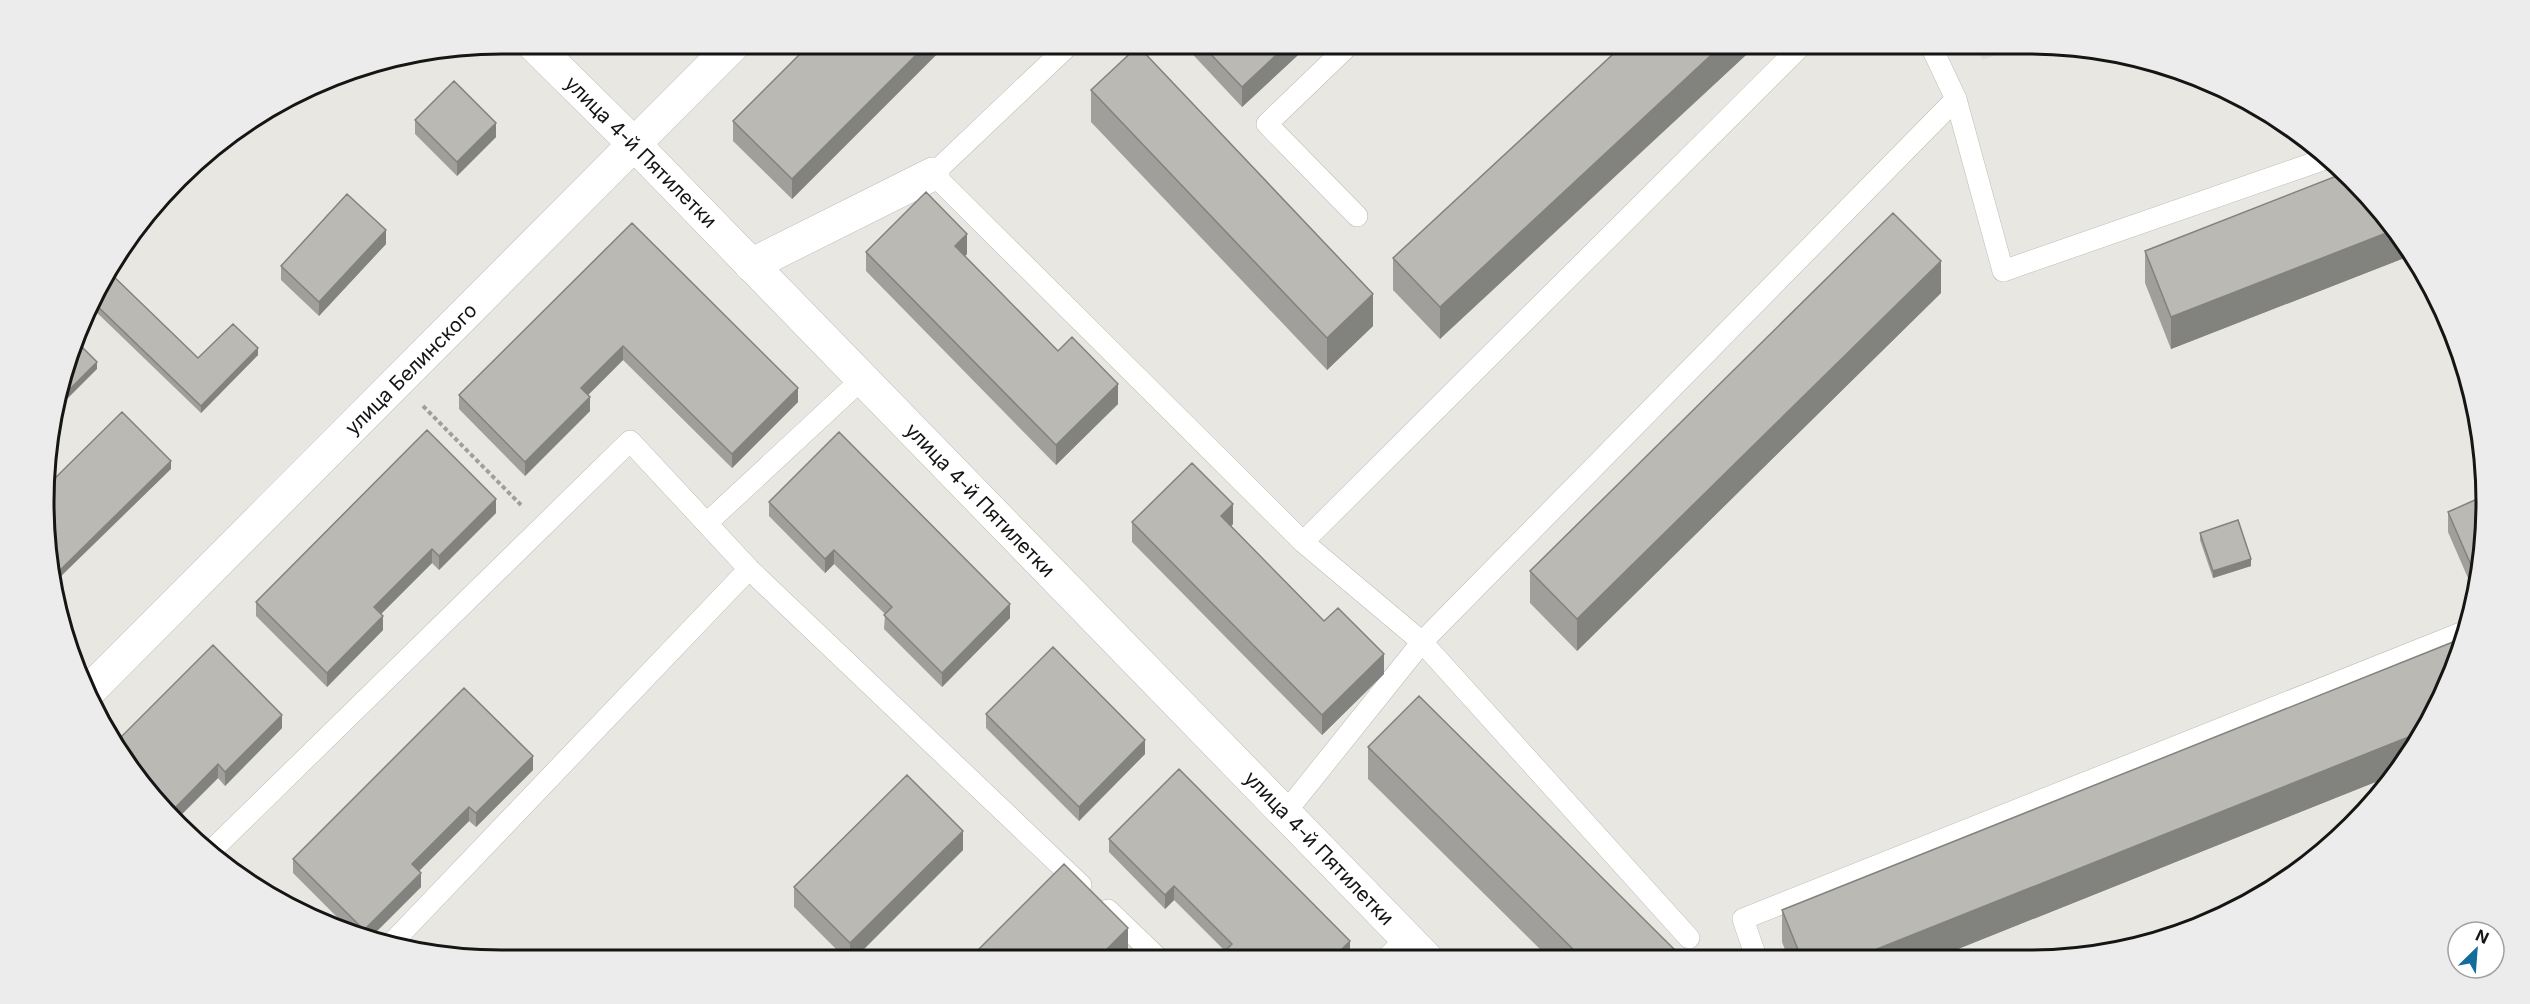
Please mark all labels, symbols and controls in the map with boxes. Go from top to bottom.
street label: улица 4-й Пятилетки [560,71,722,233]
street label: улица Белинского [340,298,482,440]
street label: улица 4-й Пятилетки [900,418,1060,582]
street label: улица 4-й Пятилетки [1239,766,1399,930]
north arrow [2446,920,2506,980]
text: N [2473,925,2492,948]

